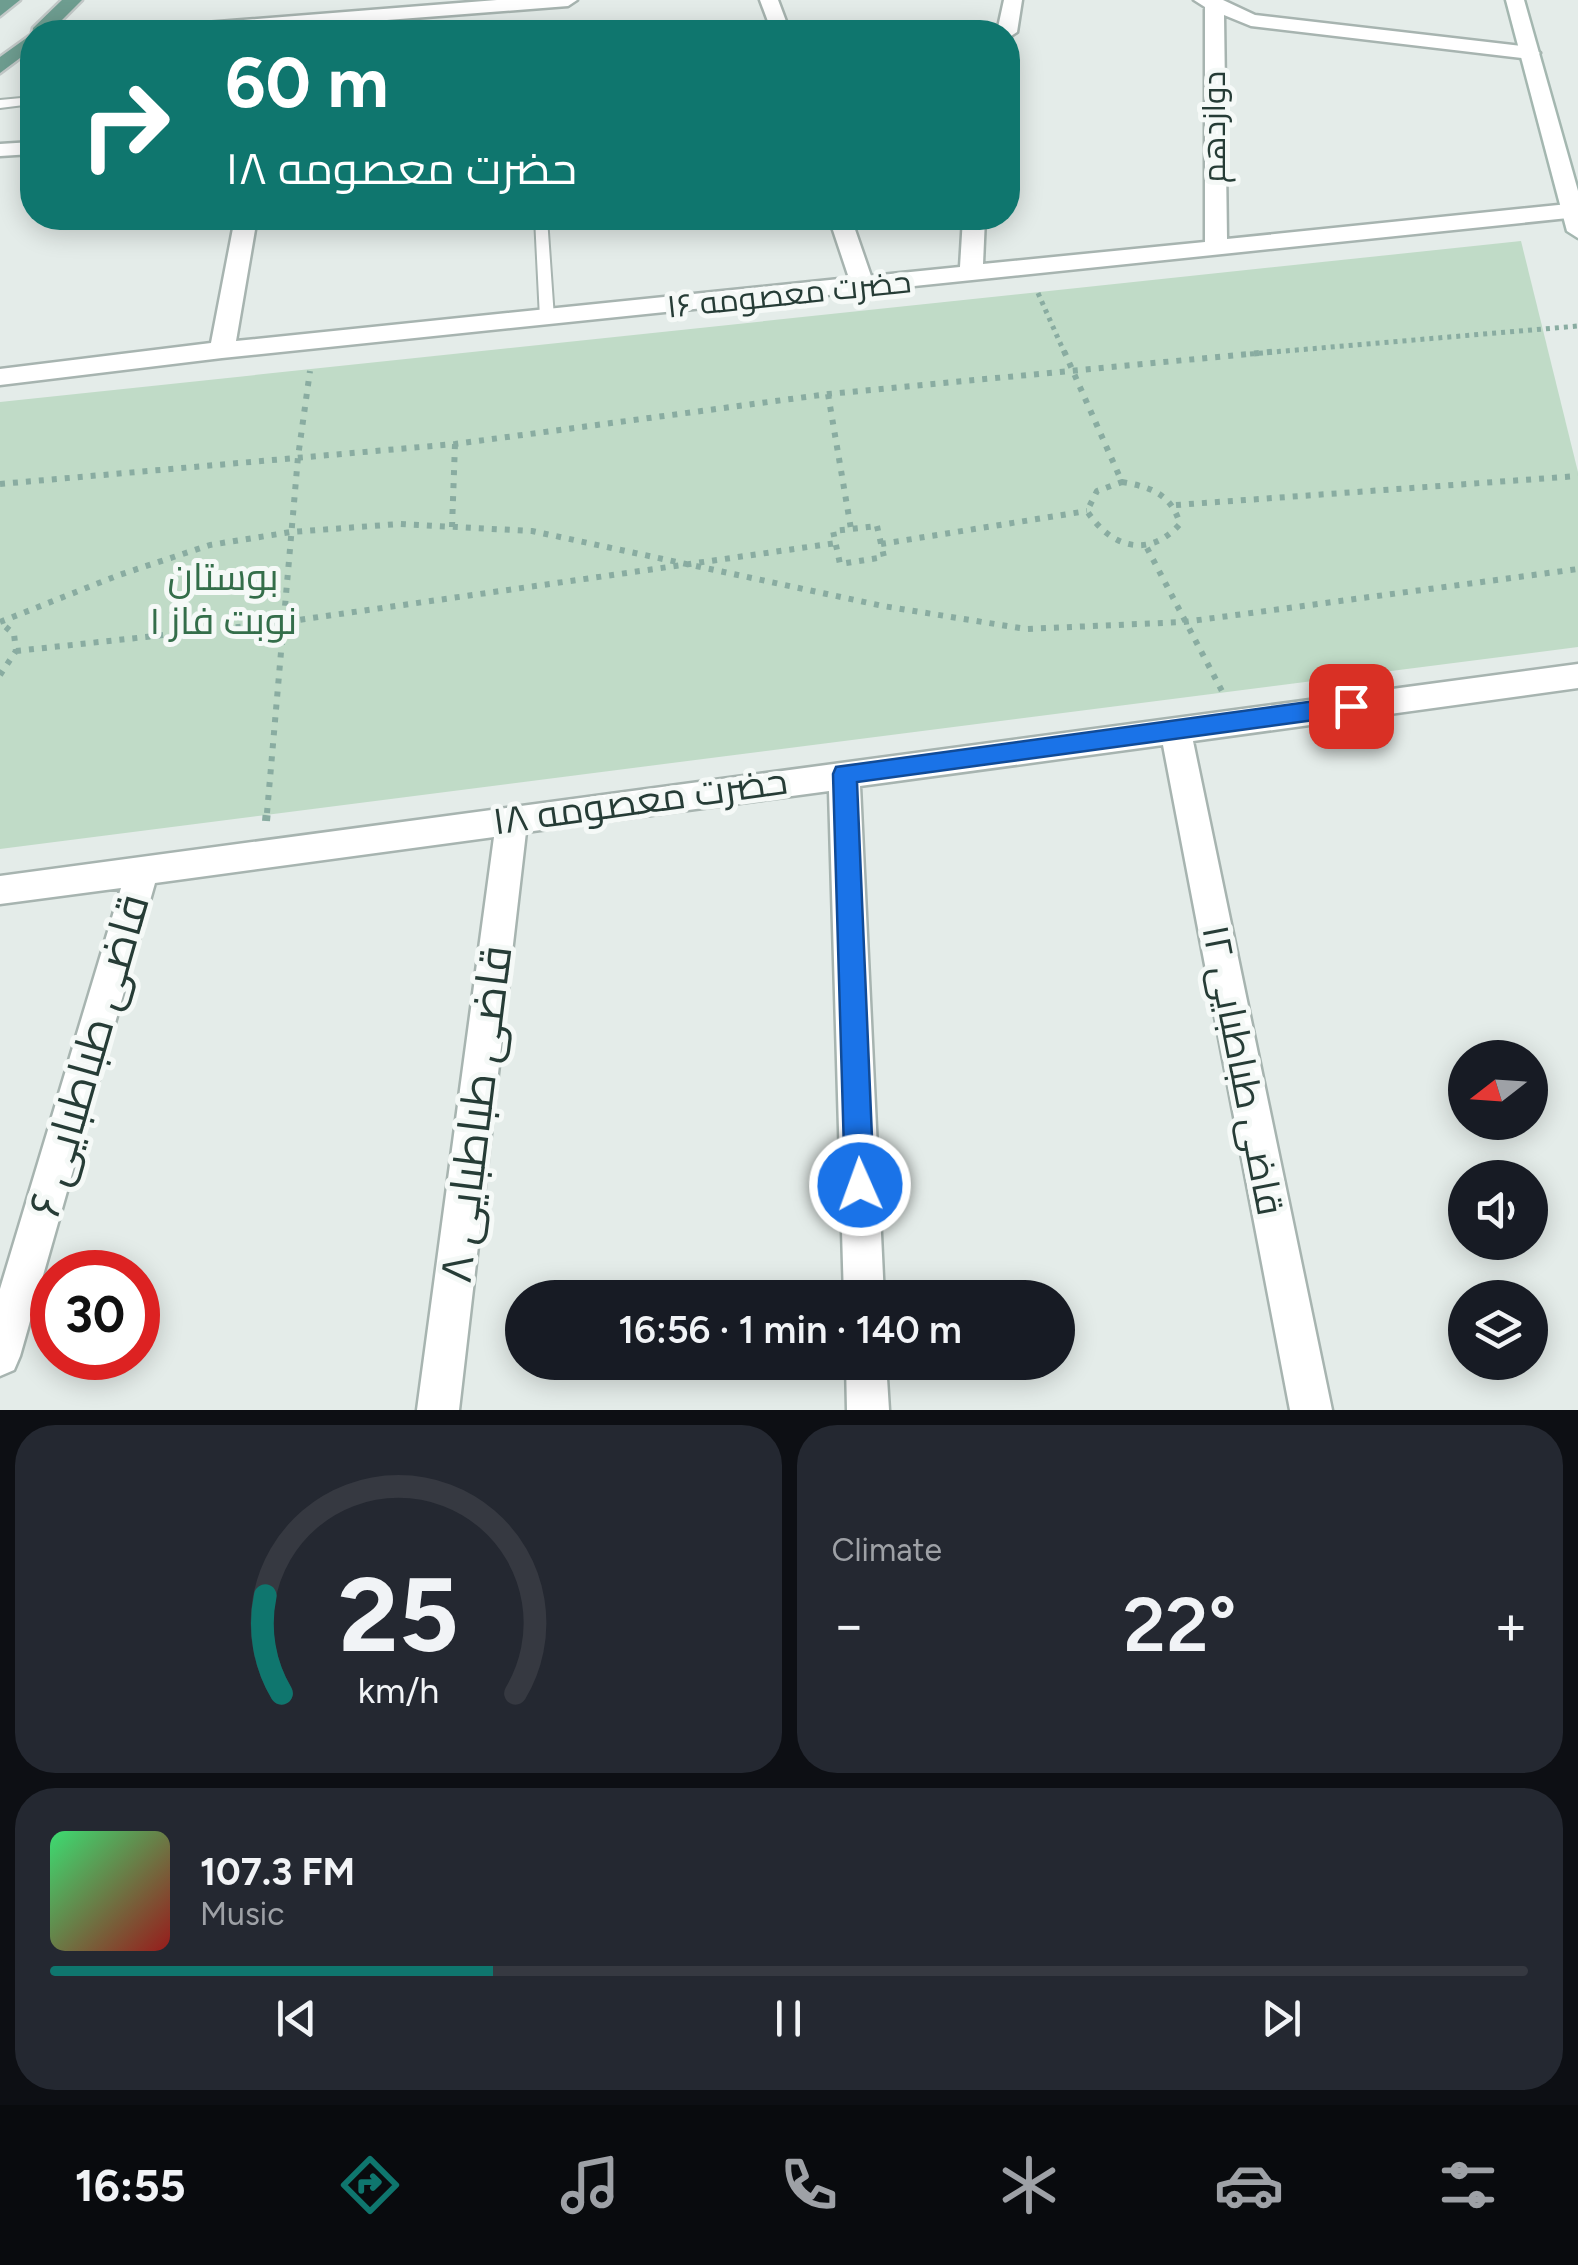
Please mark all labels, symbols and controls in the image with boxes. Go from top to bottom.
text: 60 m [225,40,389,125]
icon: right [60,60,190,190]
street label: دوازدهم [1195,71,1236,183]
text: حضرت معصومه ۱۸ [225,141,577,195]
street label: حضرت معصومه ۱۶ [665,262,913,326]
park label: بوستان نوبت فاز ۱ [149,554,297,644]
pin [1309,664,1394,749]
icon: arrive [1324,679,1379,734]
street label: حضرت معصومه ۱۸ [490,758,790,844]
street label: قاضی طباطبایی ۶ [16,888,161,1223]
street label: قاضی طباطبایی ۱۲ [1192,921,1294,1219]
street label: قاضی طباطبایی ۸ [428,942,523,1286]
north arrow [1448,1040,1548,1140]
map controls [1448,1040,1548,1380]
position arrow [808,1133,912,1237]
button: sound [1448,1160,1548,1260]
speed limit sign: 30 [30,1250,160,1380]
button: layers [1448,1280,1548,1380]
text: 16:56 · 1 min · 140 m [618,1307,962,1353]
text: Climate [832,1531,942,1569]
text: 25 [338,1552,459,1677]
text: 22° [1123,1580,1237,1670]
text: − [832,1592,866,1658]
text: + [1494,1592,1528,1658]
text: km/h [357,1669,439,1712]
text: 107.3 FM [200,1849,355,1895]
text: Music [200,1895,285,1933]
icon: previous [269,1991,324,2046]
icon: pause [761,1991,816,2046]
icon: next [1254,1991,1309,2046]
icon: directions [335,2150,405,2220]
icon: music [555,2150,625,2220]
icon: phone [774,2150,844,2220]
icon: climate [994,2150,1064,2220]
icon: car [1214,2150,1284,2220]
icon: filters [1433,2150,1503,2220]
text: 16:55 [75,2158,186,2212]

